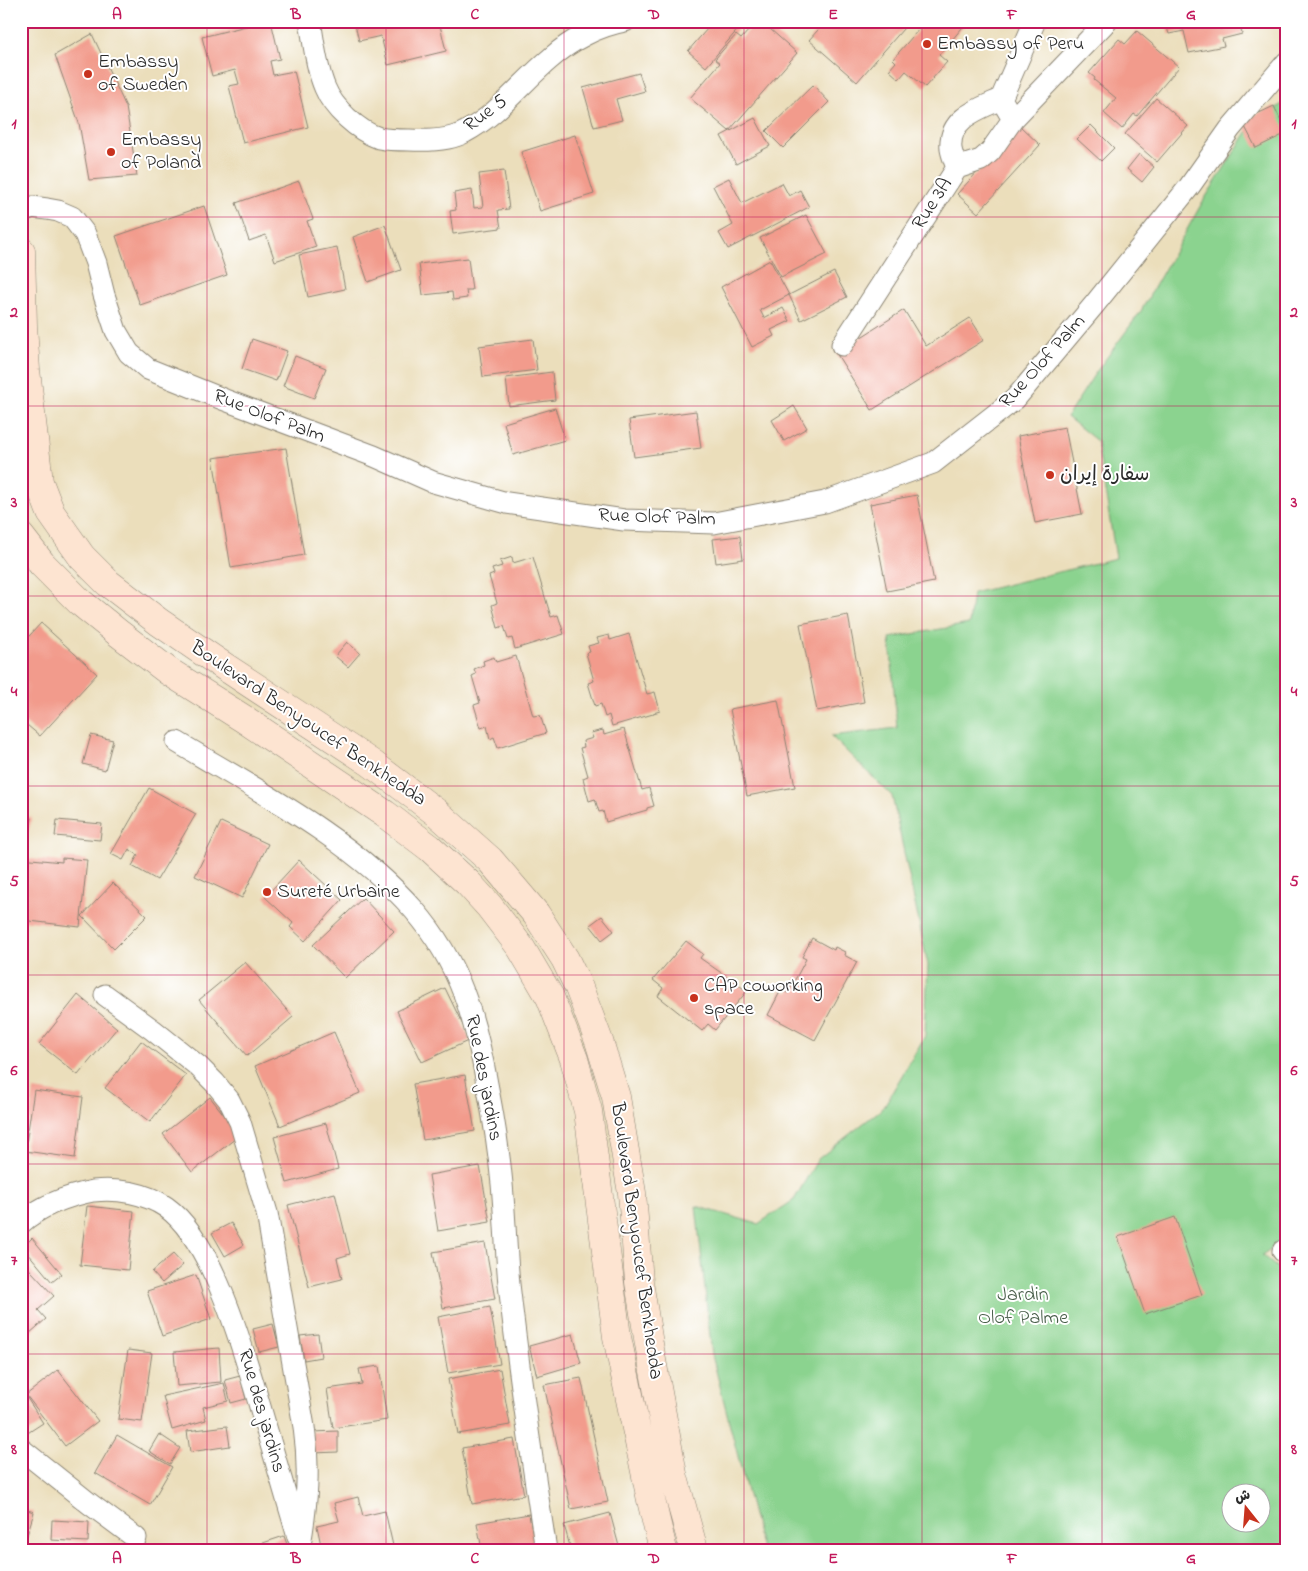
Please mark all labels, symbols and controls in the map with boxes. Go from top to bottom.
text: A [112,3,122,27]
text: B [290,3,302,27]
text: C [471,3,480,27]
text: D [647,3,660,27]
text: E [828,3,838,27]
text: F [1006,3,1018,27]
text: G [1186,3,1196,27]
place label: Embassy of Peru [937,30,1084,59]
marker: Embassy of Peru [921,38,933,50]
place label: Embassy of Sweden [98,48,188,100]
marker: Embassy of Sweden [82,68,94,80]
street label: Rue 5 [458,88,514,140]
text: 1 [11,112,17,136]
text: 1 [1291,112,1297,136]
place label: Embassy of Poland [121,126,201,178]
marker: Embassy of Poland [105,146,117,158]
street label: Rue 3A [905,172,961,236]
text: 2 [9,301,18,325]
text: 2 [1289,301,1298,325]
street label: Rue Olof Palm [993,309,1093,415]
street label: Rue Olof Palm [209,382,329,452]
place label: سفارة إيران [1060,461,1149,490]
marker: سفارة إيران [1044,469,1056,481]
text: 3 [10,491,18,515]
text: 3 [1290,491,1298,515]
street label: Rue Olof Palm [598,501,716,535]
street label: Boulevard Benyoucef Benkhedda [183,633,432,814]
text: 4 [10,680,18,704]
text: 4 [1290,680,1298,704]
text: 5 [9,870,19,894]
text: 5 [1289,870,1299,894]
place label: Sureté Urbaine [277,878,400,907]
marker: Sureté Urbaine [261,886,273,898]
place label: CAP coworking space [704,972,823,1024]
marker: CAP coworking space [688,992,700,1004]
street label: Rue des jardins [457,1013,509,1143]
text: 6 [9,1059,18,1083]
text: 6 [1289,1059,1298,1083]
street label: Boulevard Benyoucef Benkhedda [602,1100,670,1381]
text: 7 [11,1249,18,1273]
text: 7 [1291,1249,1298,1273]
park label: Jardin Olof Palme [978,1281,1068,1333]
street label: Rue des jardins [229,1346,293,1476]
text: 8 [10,1438,17,1462]
text: 8 [1290,1438,1297,1462]
north arrow [1220,1484,1270,1534]
text: ش [1232,1485,1253,1509]
text: A [112,1547,122,1571]
text: B [290,1547,302,1571]
text: C [471,1547,480,1571]
text: D [647,1547,660,1571]
text: E [828,1547,838,1571]
text: F [1006,1547,1018,1571]
text: G [1186,1547,1196,1571]

